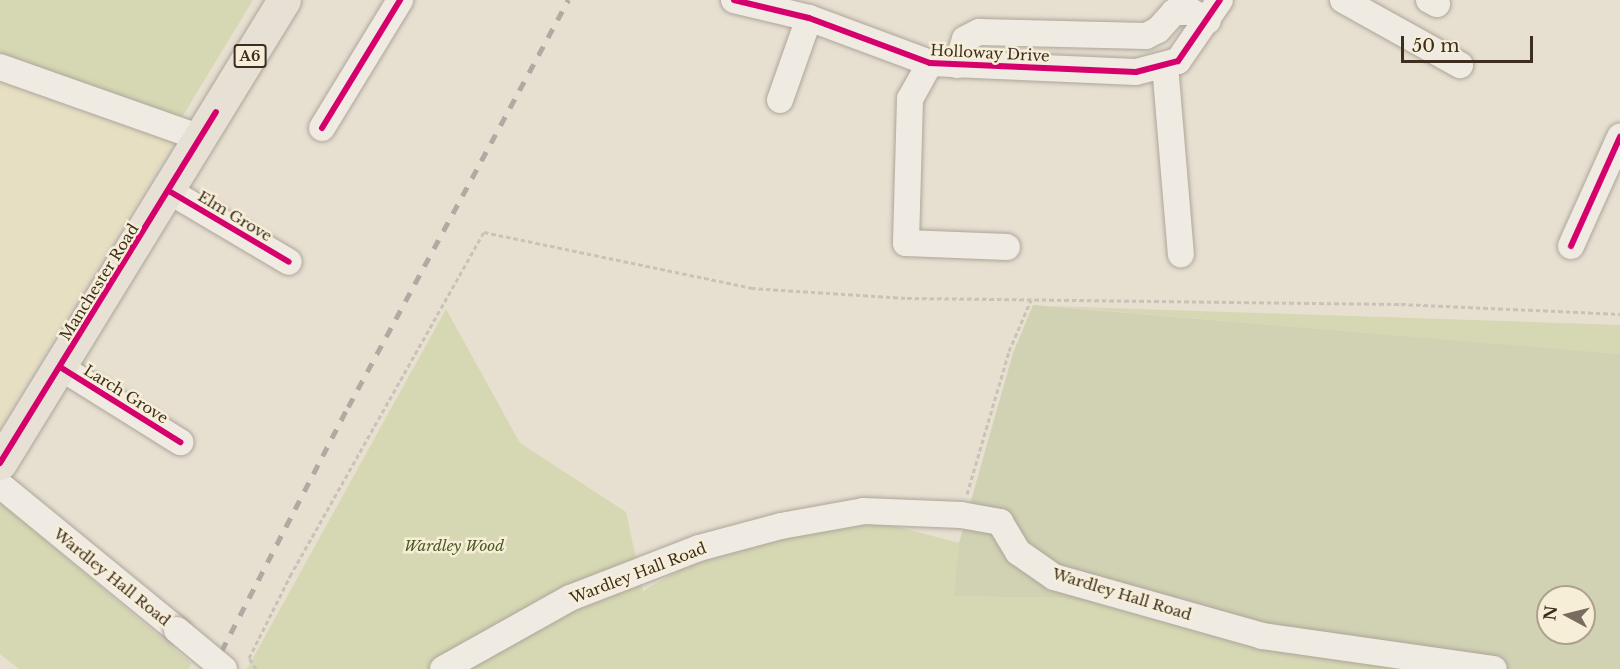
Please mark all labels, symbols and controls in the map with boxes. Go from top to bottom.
scale bar [1404,24,1536,62]
text: 50 m [1412,35,1460,57]
street label: Holloway Drive [930,41,1050,65]
road number: A6 [234,45,266,67]
street label: Elm Grove [195,187,275,245]
street label: Manchester Road [56,220,142,344]
street label: Larch Grove [81,361,171,427]
street label: Wardley Hall Road [50,524,174,630]
park label: Wardley Wood [404,537,504,555]
street label: Wardley Hall Road [567,539,709,607]
street label: Wardley Hall Road [1050,564,1194,624]
north arrow [1536,585,1596,645]
text: N [1539,604,1561,622]

